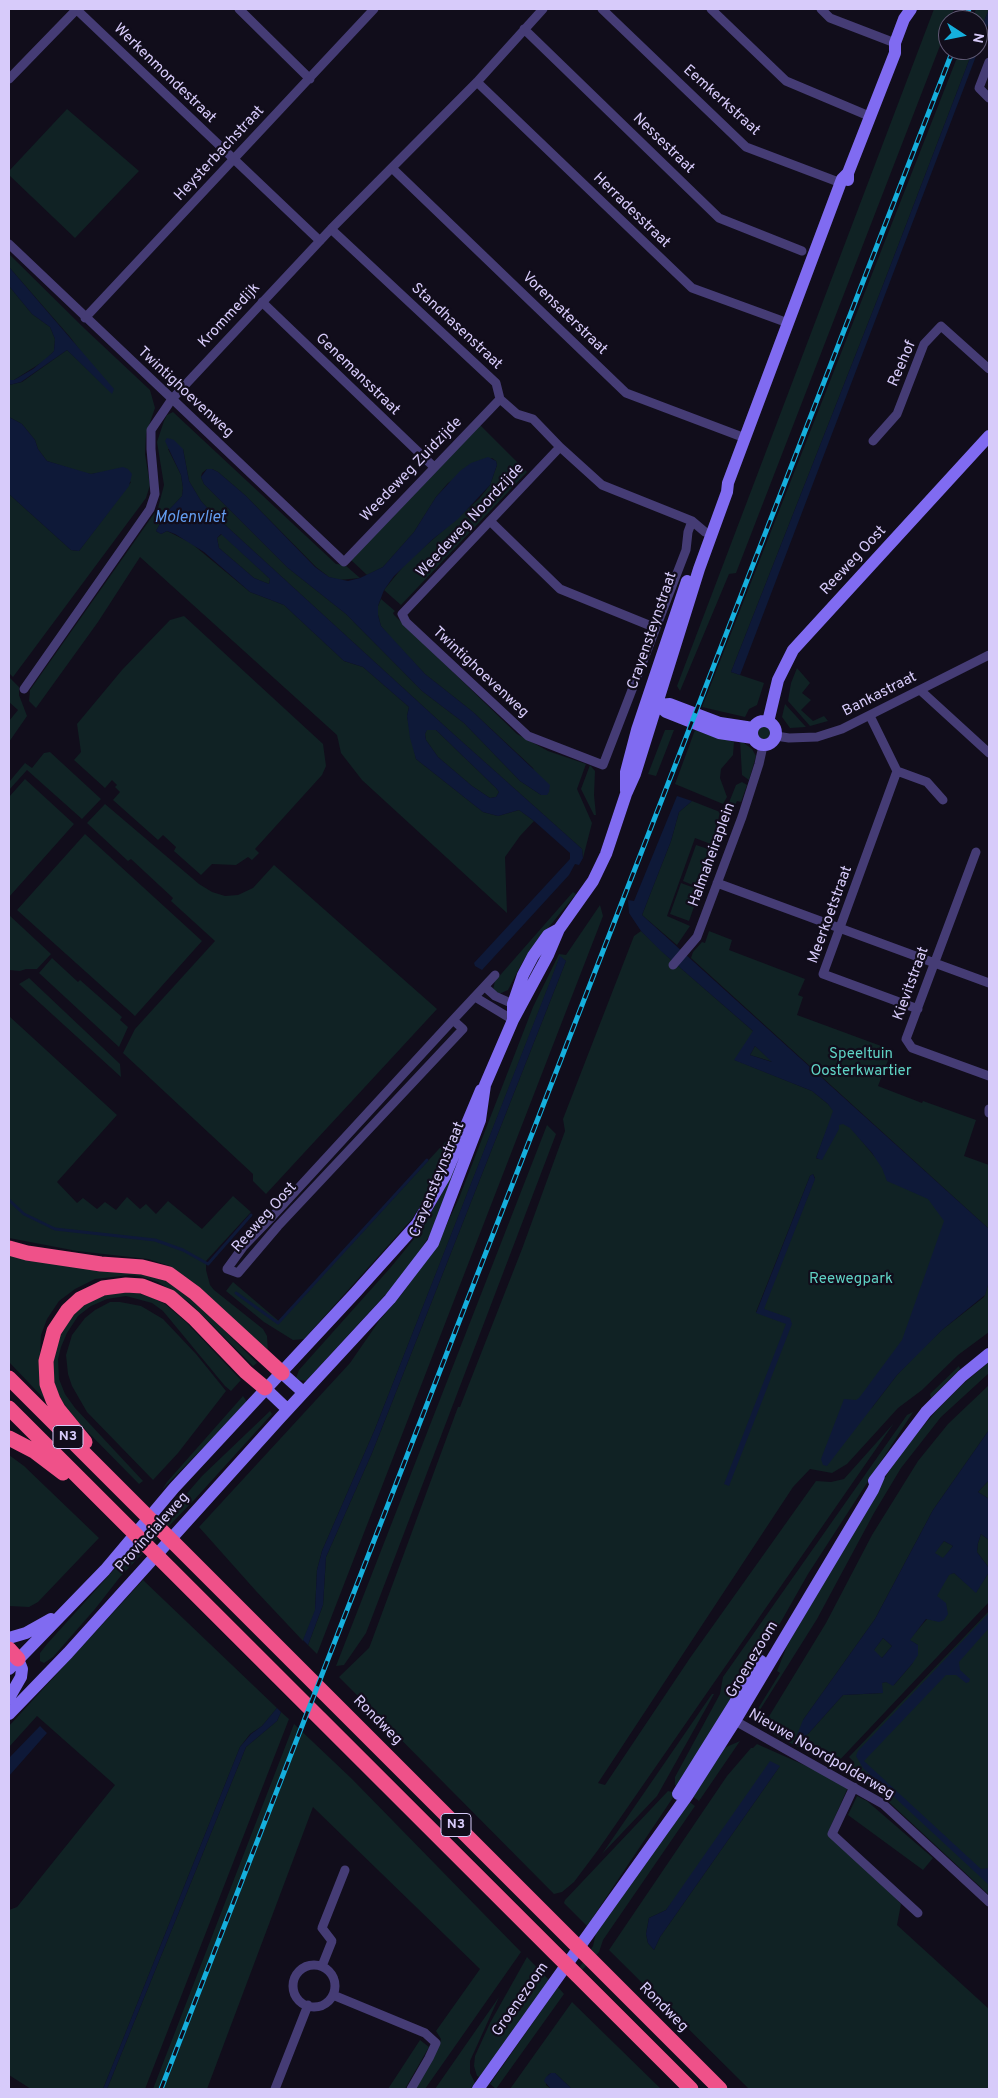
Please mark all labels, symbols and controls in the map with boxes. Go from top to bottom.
north arrow [938,10,988,60]
street label: Werkenmondestraat [109,20,219,128]
text: N [968,31,987,44]
street label: Eemkerkstraat [679,62,763,140]
street label: Heysterbachstraat [171,103,269,205]
street label: Nessestraat [628,110,698,178]
street label: Herradesstraat [589,170,673,252]
street label: Vorensaterstraat [518,269,610,359]
street label: Krommedijk [195,280,265,352]
street label: Standhasenstraat [407,280,505,374]
street label: Genemansstraat [311,330,403,420]
street label: Reehof [885,338,921,390]
street label: Twintighoevenweg [133,344,237,442]
street label: Weedeweg Zuidzijde [357,414,467,526]
street label: Weedeweg Noordzijde [413,460,529,582]
water label: Molenvliet [154,509,226,529]
street label: Reeweg Oost [817,523,891,599]
street label: Crayensteynstraat [624,570,682,692]
street label: Twintighoevenweg [428,624,532,722]
street label: Bankastraat [840,669,920,721]
street label: Halmaheiraplein [686,801,740,909]
street label: Meerkoetstraat [805,864,857,966]
street label: Kievitstraat [890,945,934,1023]
park label: Speeltuin Oosterkwartier [810,1046,912,1081]
street label: Crayensteynstraat [407,1120,469,1240]
street label: Reeweg Oost [229,1179,301,1257]
park label: Reewegpark [809,1271,893,1289]
road number: N3 [53,1425,83,1448]
street label: Provincialeweg [112,1489,194,1577]
street label: Groenezoom [723,1618,783,1702]
street label: Rondweg [349,1693,405,1749]
street label: Nieuwe Noordpolderweg [745,1706,897,1804]
road number: N3 [441,1814,471,1836]
street label: Groenezoom [489,1960,553,2040]
street label: Rondweg [635,1980,691,2036]

